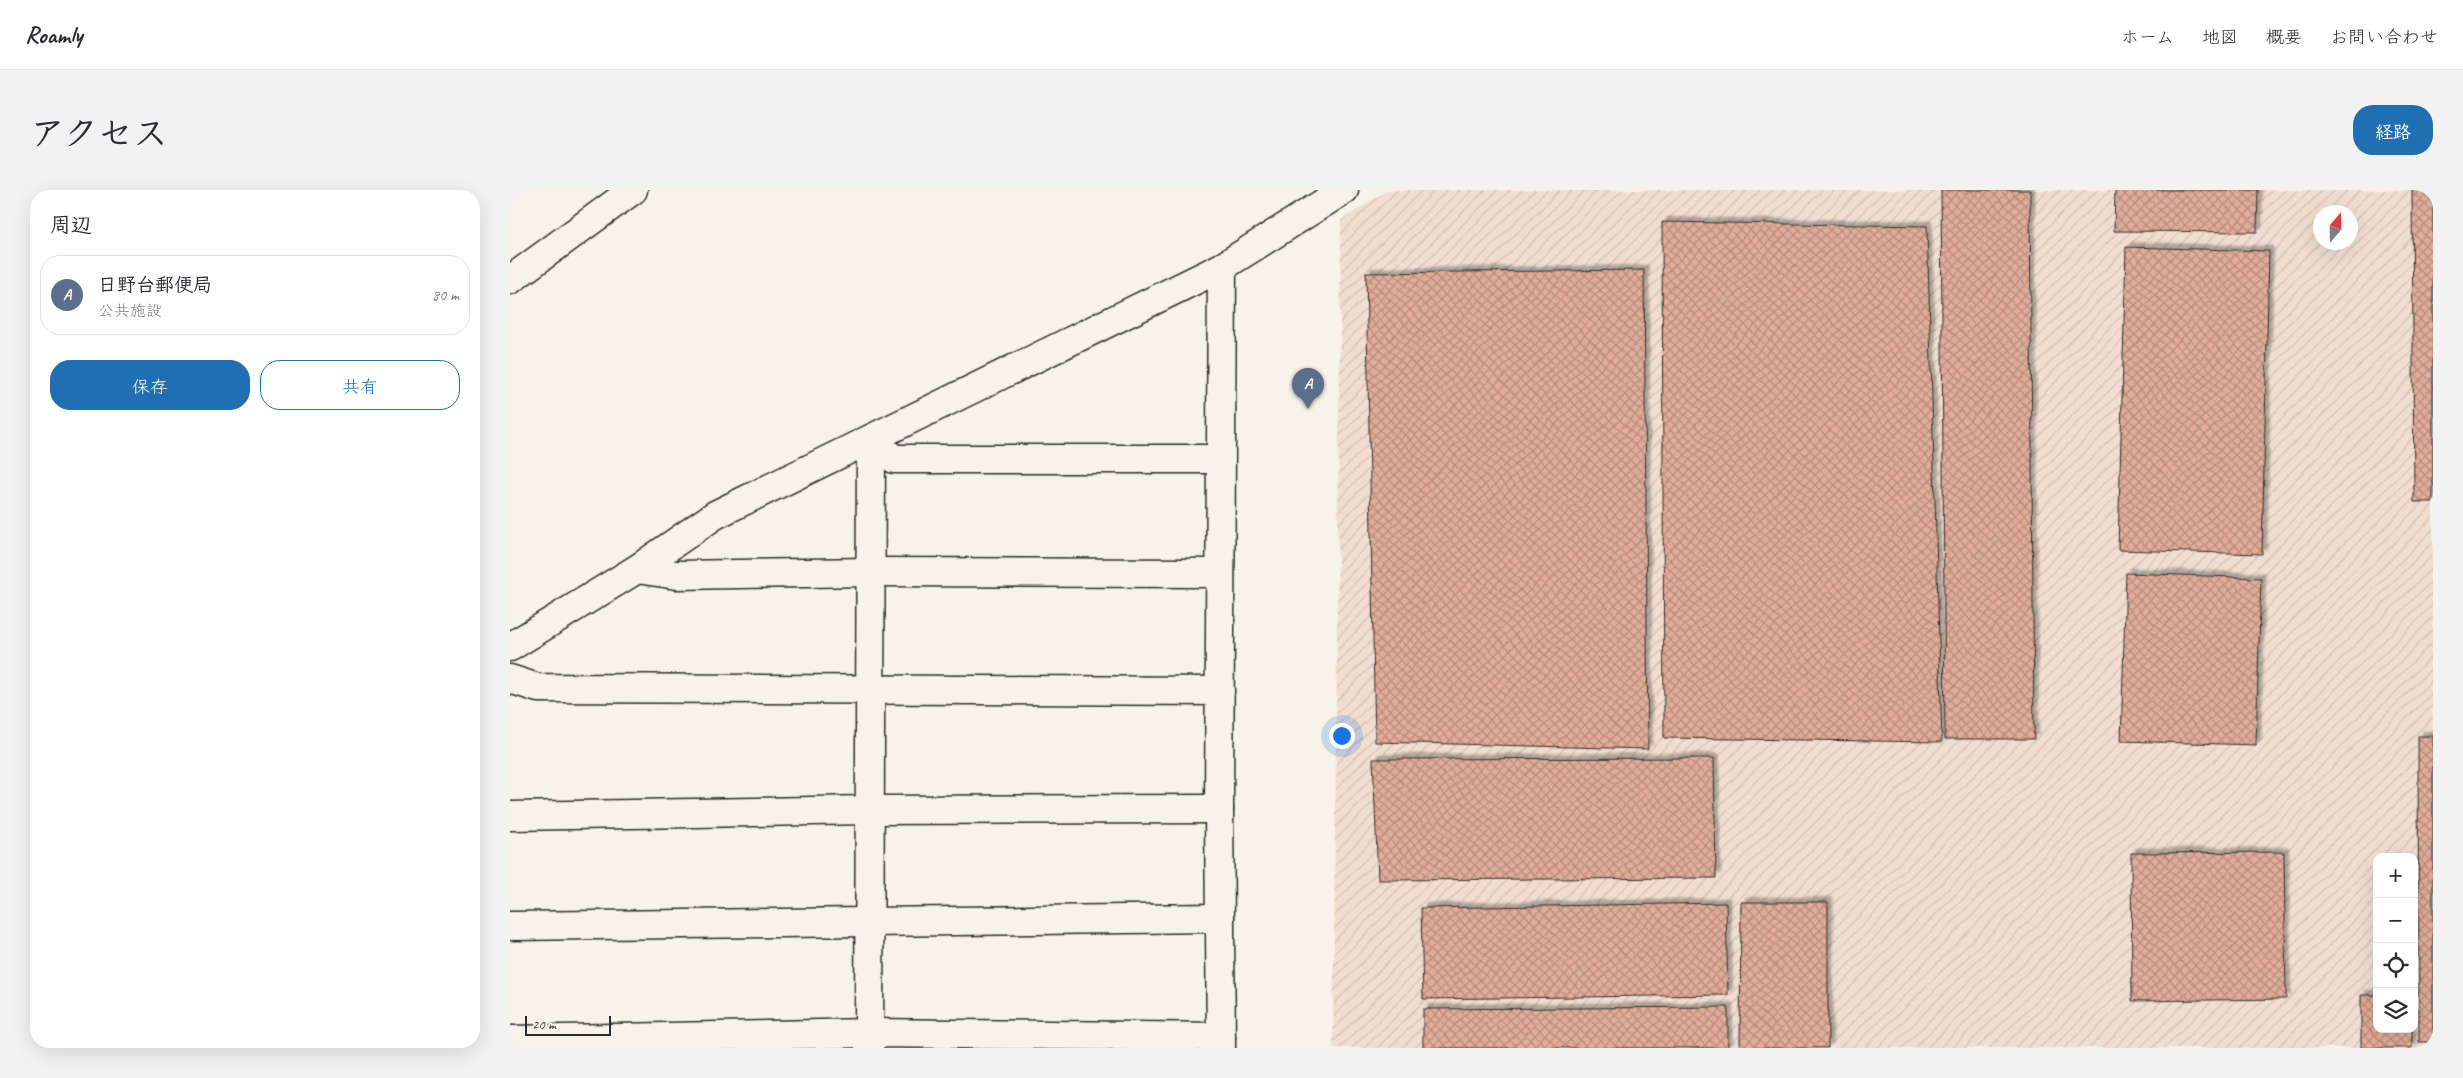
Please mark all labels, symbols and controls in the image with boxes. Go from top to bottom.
text: Roamly [25,20,82,50]
text: ホーム [2121,26,2174,48]
text: 地図 [2202,26,2238,48]
text: 概要 [2266,26,2302,48]
text: お問い合わせ [2330,26,2438,48]
button: 経路 [2353,105,2433,155]
text: アクセス [30,111,168,156]
north arrow [2313,205,2358,250]
text: 周辺 [50,212,92,238]
text: 日野台郵便局 [98,273,212,297]
text: A [63,285,71,305]
text: 80 m [432,285,459,305]
text: 公共施設 [98,301,162,321]
button: 保存 [50,360,250,410]
button: 共有 [260,360,460,410]
pin: A [1292,368,1324,409]
your location [1329,723,1355,749]
map controls [2373,853,2418,1033]
button: + [2373,853,2418,898]
button: − [2373,898,2418,943]
button: locate [2373,943,2418,988]
button: layers [2373,988,2418,1033]
scale bar [525,1013,611,1036]
text: 20 m [532,1016,556,1033]

